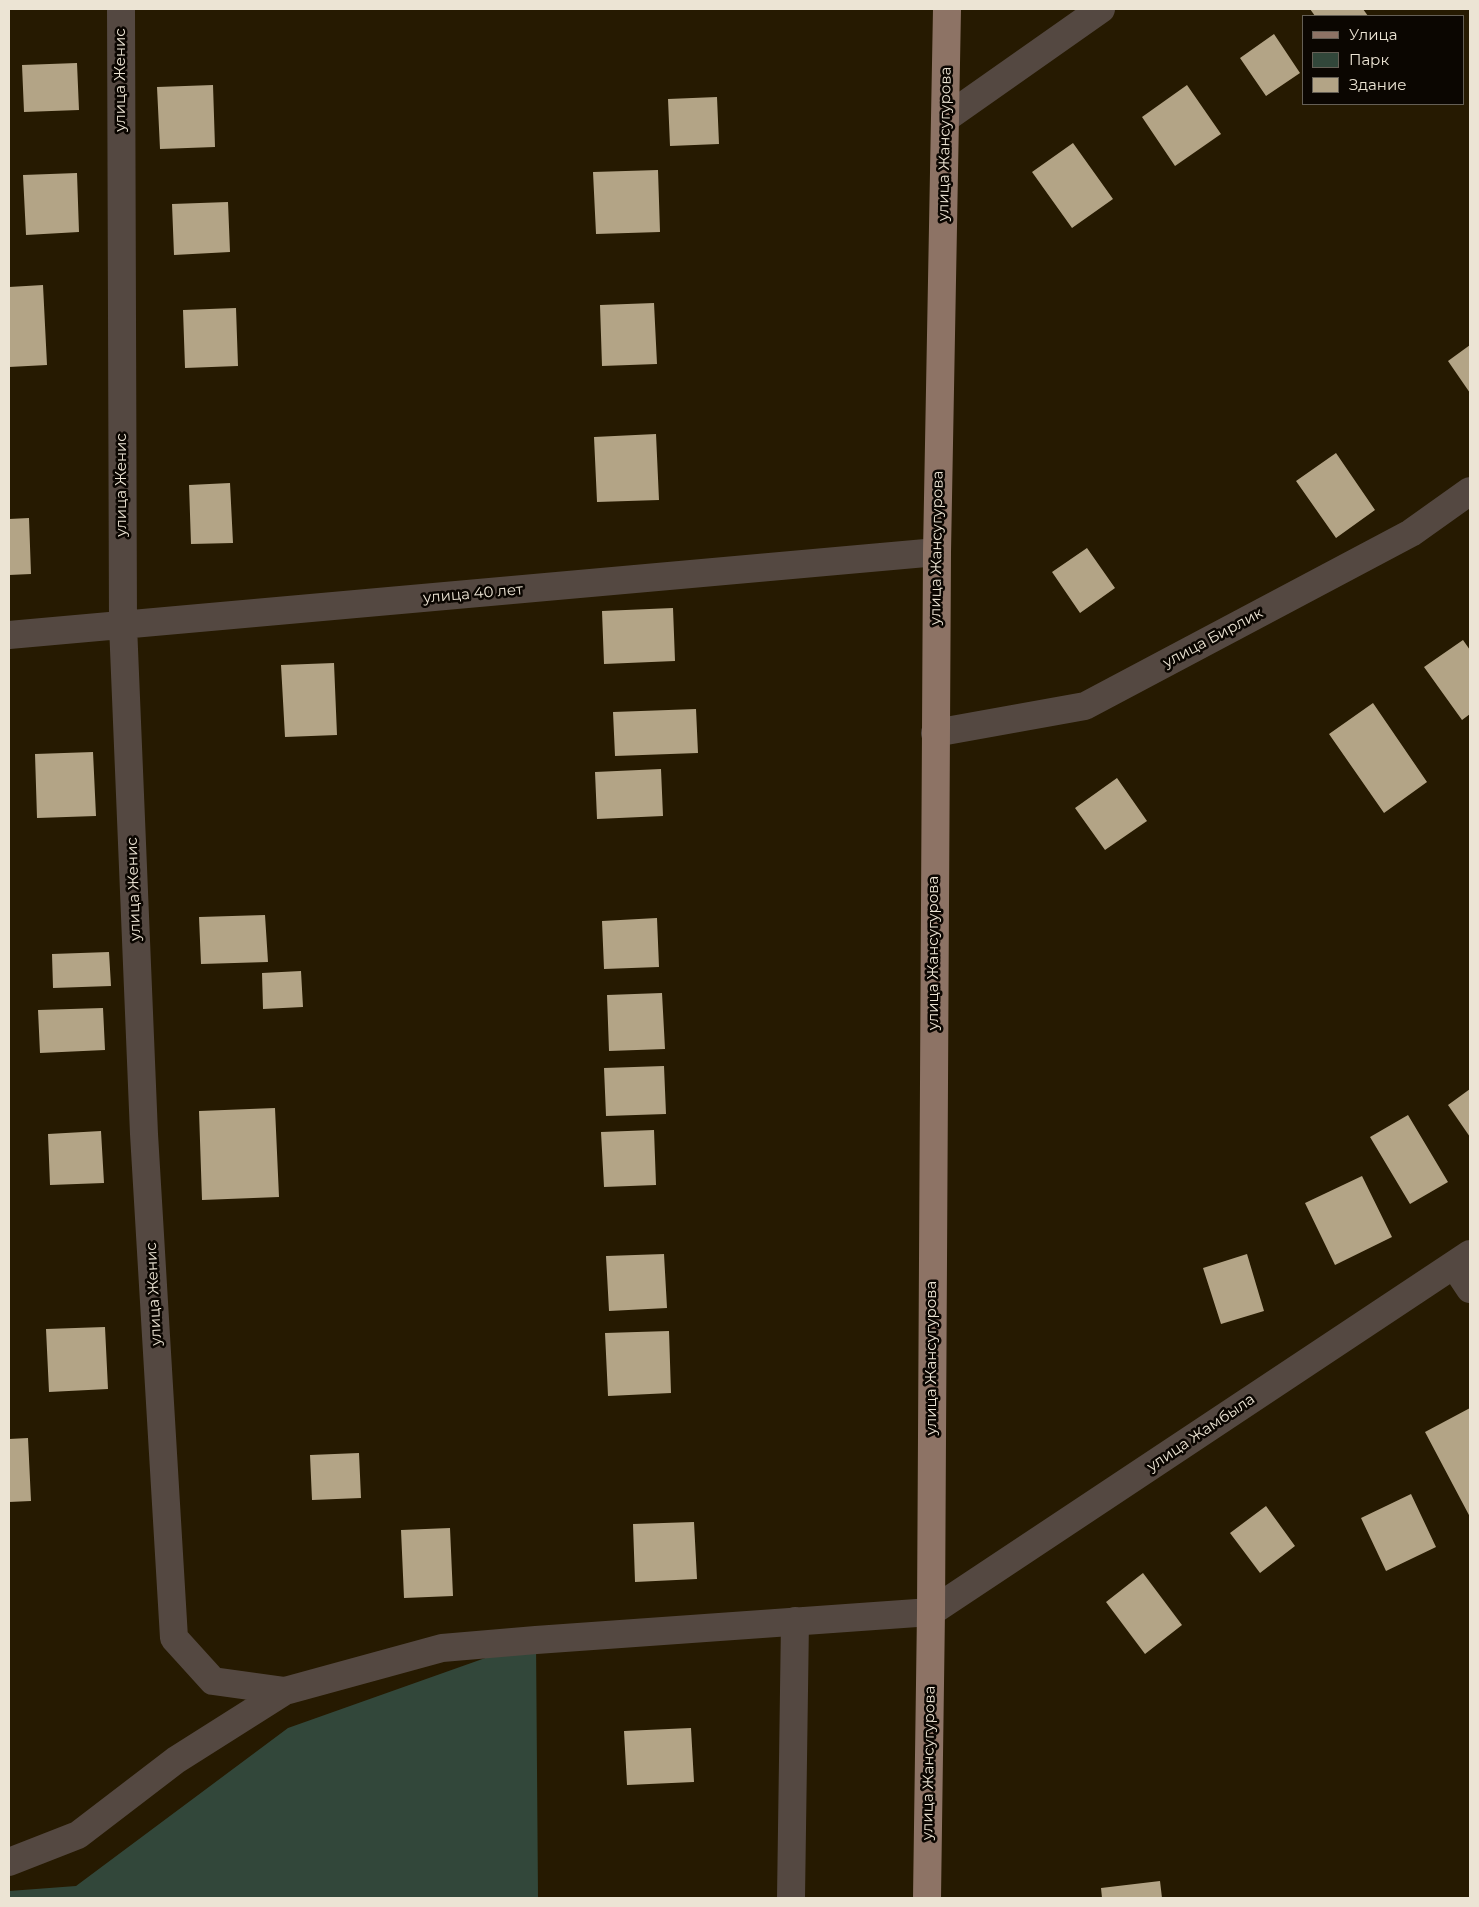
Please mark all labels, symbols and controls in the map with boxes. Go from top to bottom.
legend [1302,15,1464,105]
text: Улица [1349,25,1397,44]
street label: улица Женис [112,28,130,132]
text: Парк [1349,50,1389,69]
street label: улица Жансугурова [935,67,955,221]
text: Здание [1349,75,1407,94]
street label: улица Женис [113,433,131,537]
street label: улица Жансугурова [927,471,947,625]
street label: улица 40 лет [422,581,524,607]
street label: улица Бирлик [1160,604,1266,672]
street label: улица Женис [123,837,145,941]
street label: улица Жансугурова [925,876,943,1030]
street label: улица Женис [142,1242,166,1346]
street label: улица Жансугурова [923,1281,941,1435]
street label: улица Жамбыла [1144,1390,1258,1476]
street label: улица Жансугурова [919,1686,939,1840]

